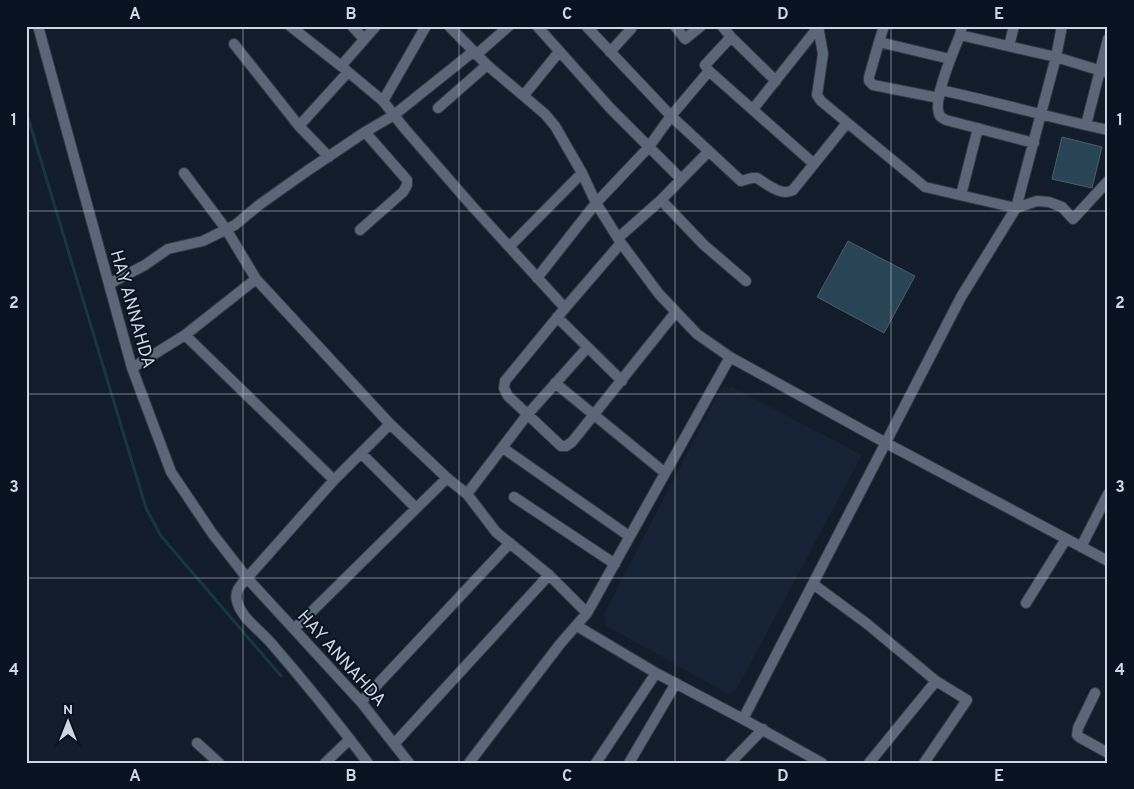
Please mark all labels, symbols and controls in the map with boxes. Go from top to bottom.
text: A [129,5,141,25]
text: B [345,5,357,25]
text: C [562,5,572,25]
text: D [777,5,789,25]
text: E [994,5,1004,25]
text: 1 [11,111,17,131]
text: 1 [1117,111,1123,131]
street label: HAY ANNAHDA [104,248,159,371]
text: 2 [9,294,19,314]
text: 2 [1115,294,1125,314]
text: 3 [9,478,19,498]
text: 3 [1115,478,1125,498]
street label: HAY ANNAHDA [291,606,390,712]
text: 4 [9,661,19,681]
text: 4 [1115,661,1125,681]
north arrow [42,696,92,746]
text: N [63,702,73,719]
text: A [129,767,141,787]
text: B [345,767,357,787]
text: C [562,767,572,787]
text: D [777,767,789,787]
text: E [994,767,1004,787]

